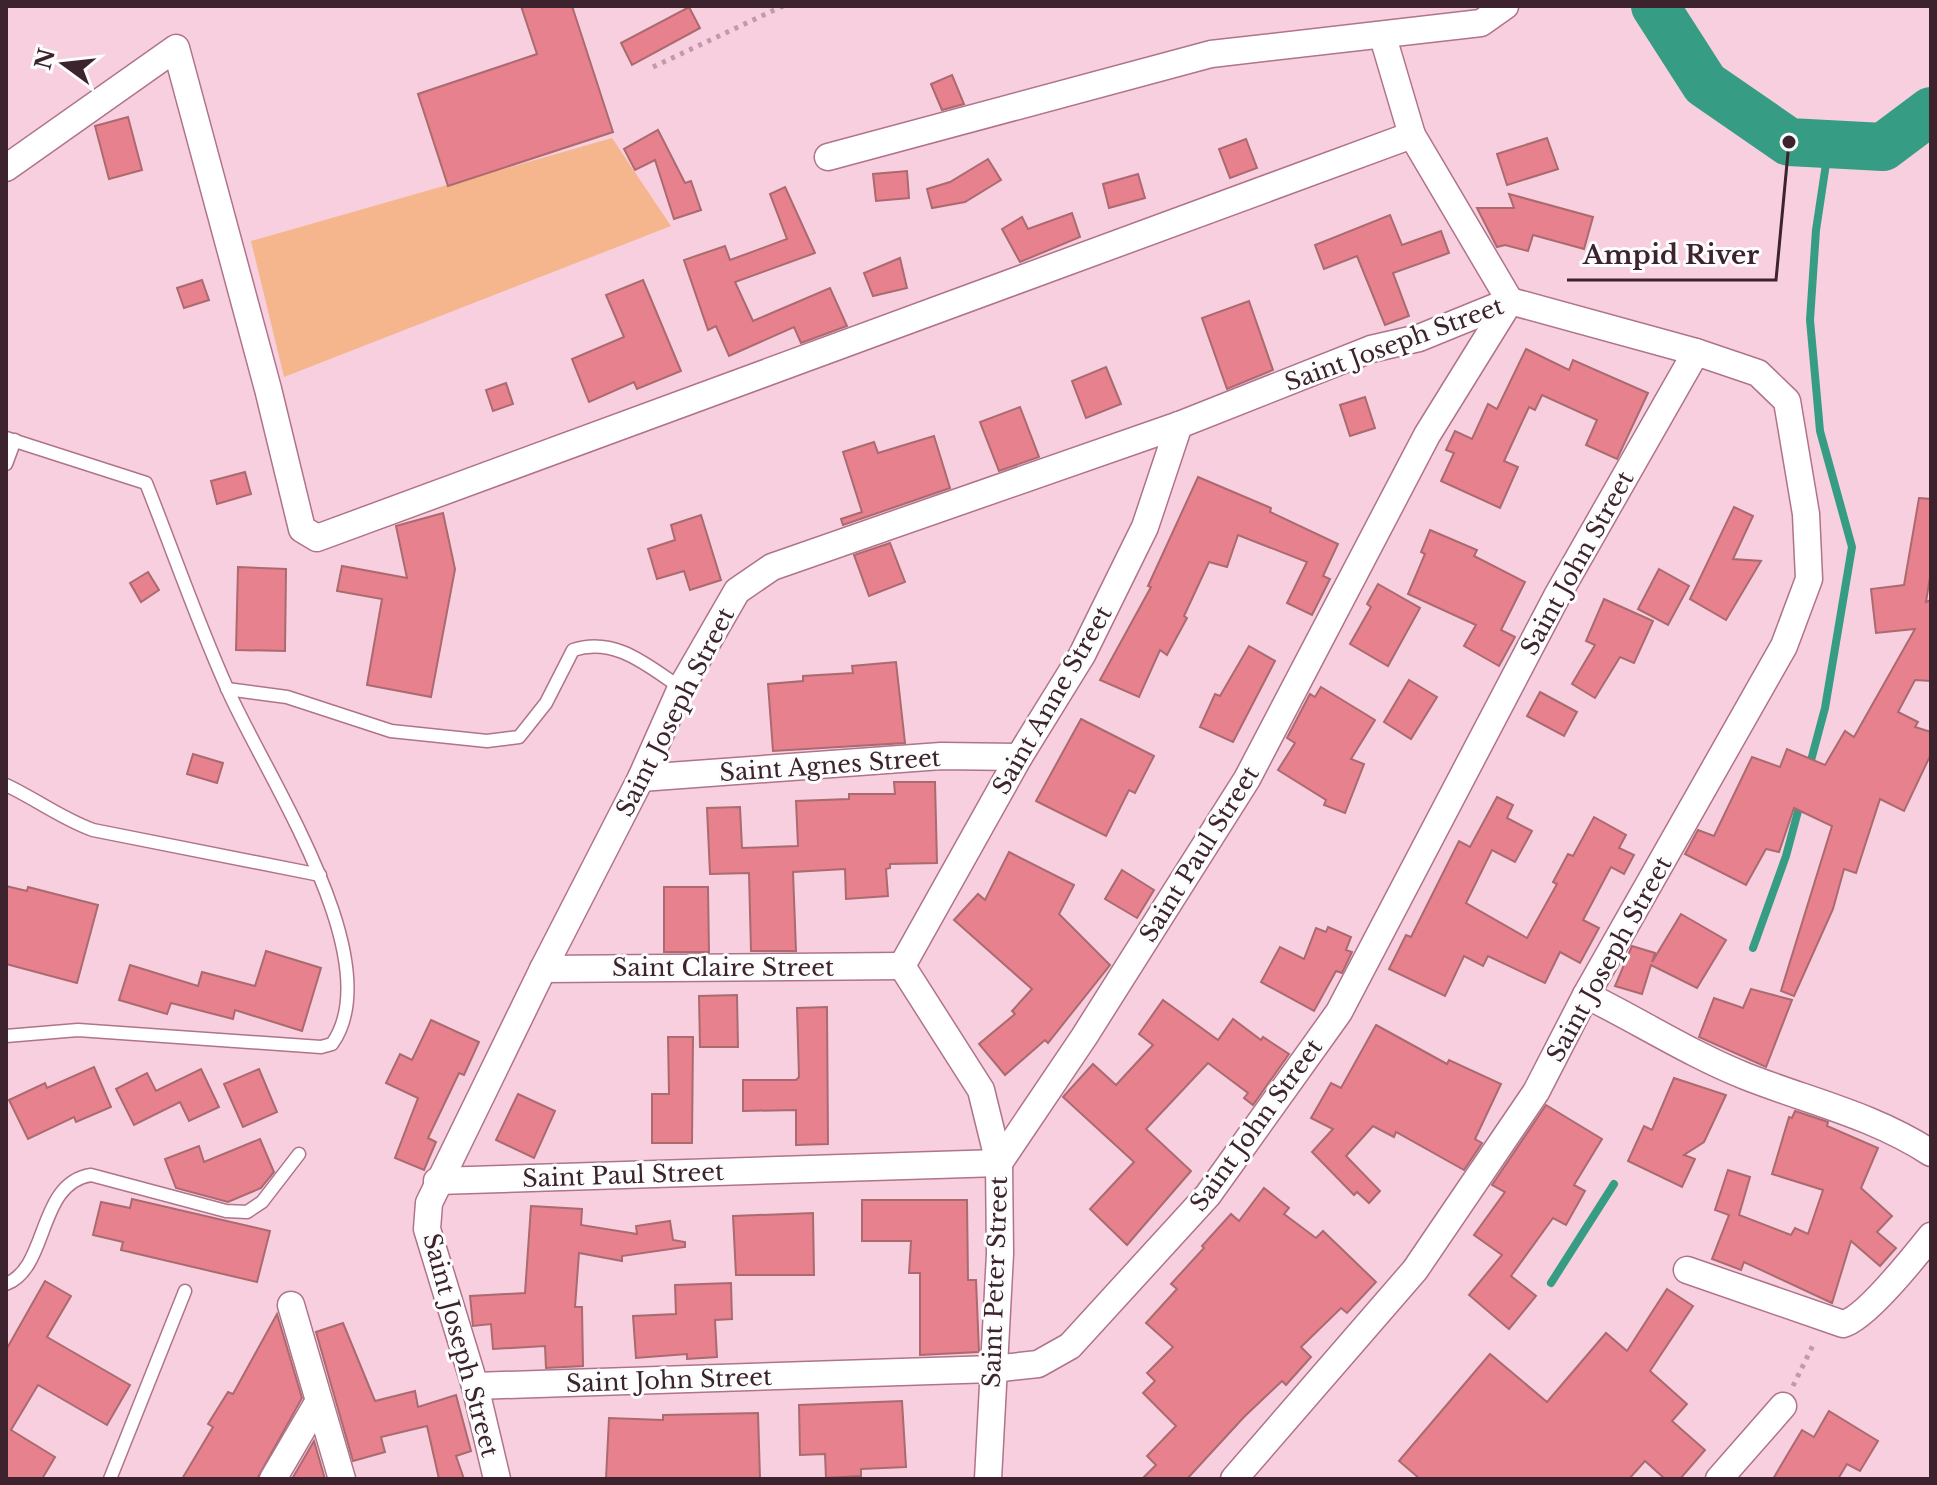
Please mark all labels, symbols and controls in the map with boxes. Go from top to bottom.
north arrow [24,24,104,104]
text: N [29,45,61,72]
callout: Ampid River [1567,230,1776,280]
text: Ampid River [1582,239,1759,271]
street label: Saint Joseph Street [1281,291,1507,397]
street label: Saint John Street [1514,466,1640,660]
street label: Saint Anne Street [986,601,1118,799]
street label: Saint Joseph Street [610,603,740,821]
street label: Saint Agnes Street [718,743,942,787]
street label: Saint Paul Street [1133,761,1265,947]
street label: Saint Joseph Street [1540,851,1678,1067]
street label: Saint Claire Street [612,953,834,982]
street label: Saint John Street [1184,1033,1328,1217]
street label: Saint Paul Street [522,1157,724,1193]
street label: Saint Peter Street [977,1176,1013,1388]
street label: Saint Joseph Street [417,1230,505,1460]
street label: Saint John Street [566,1362,772,1398]

